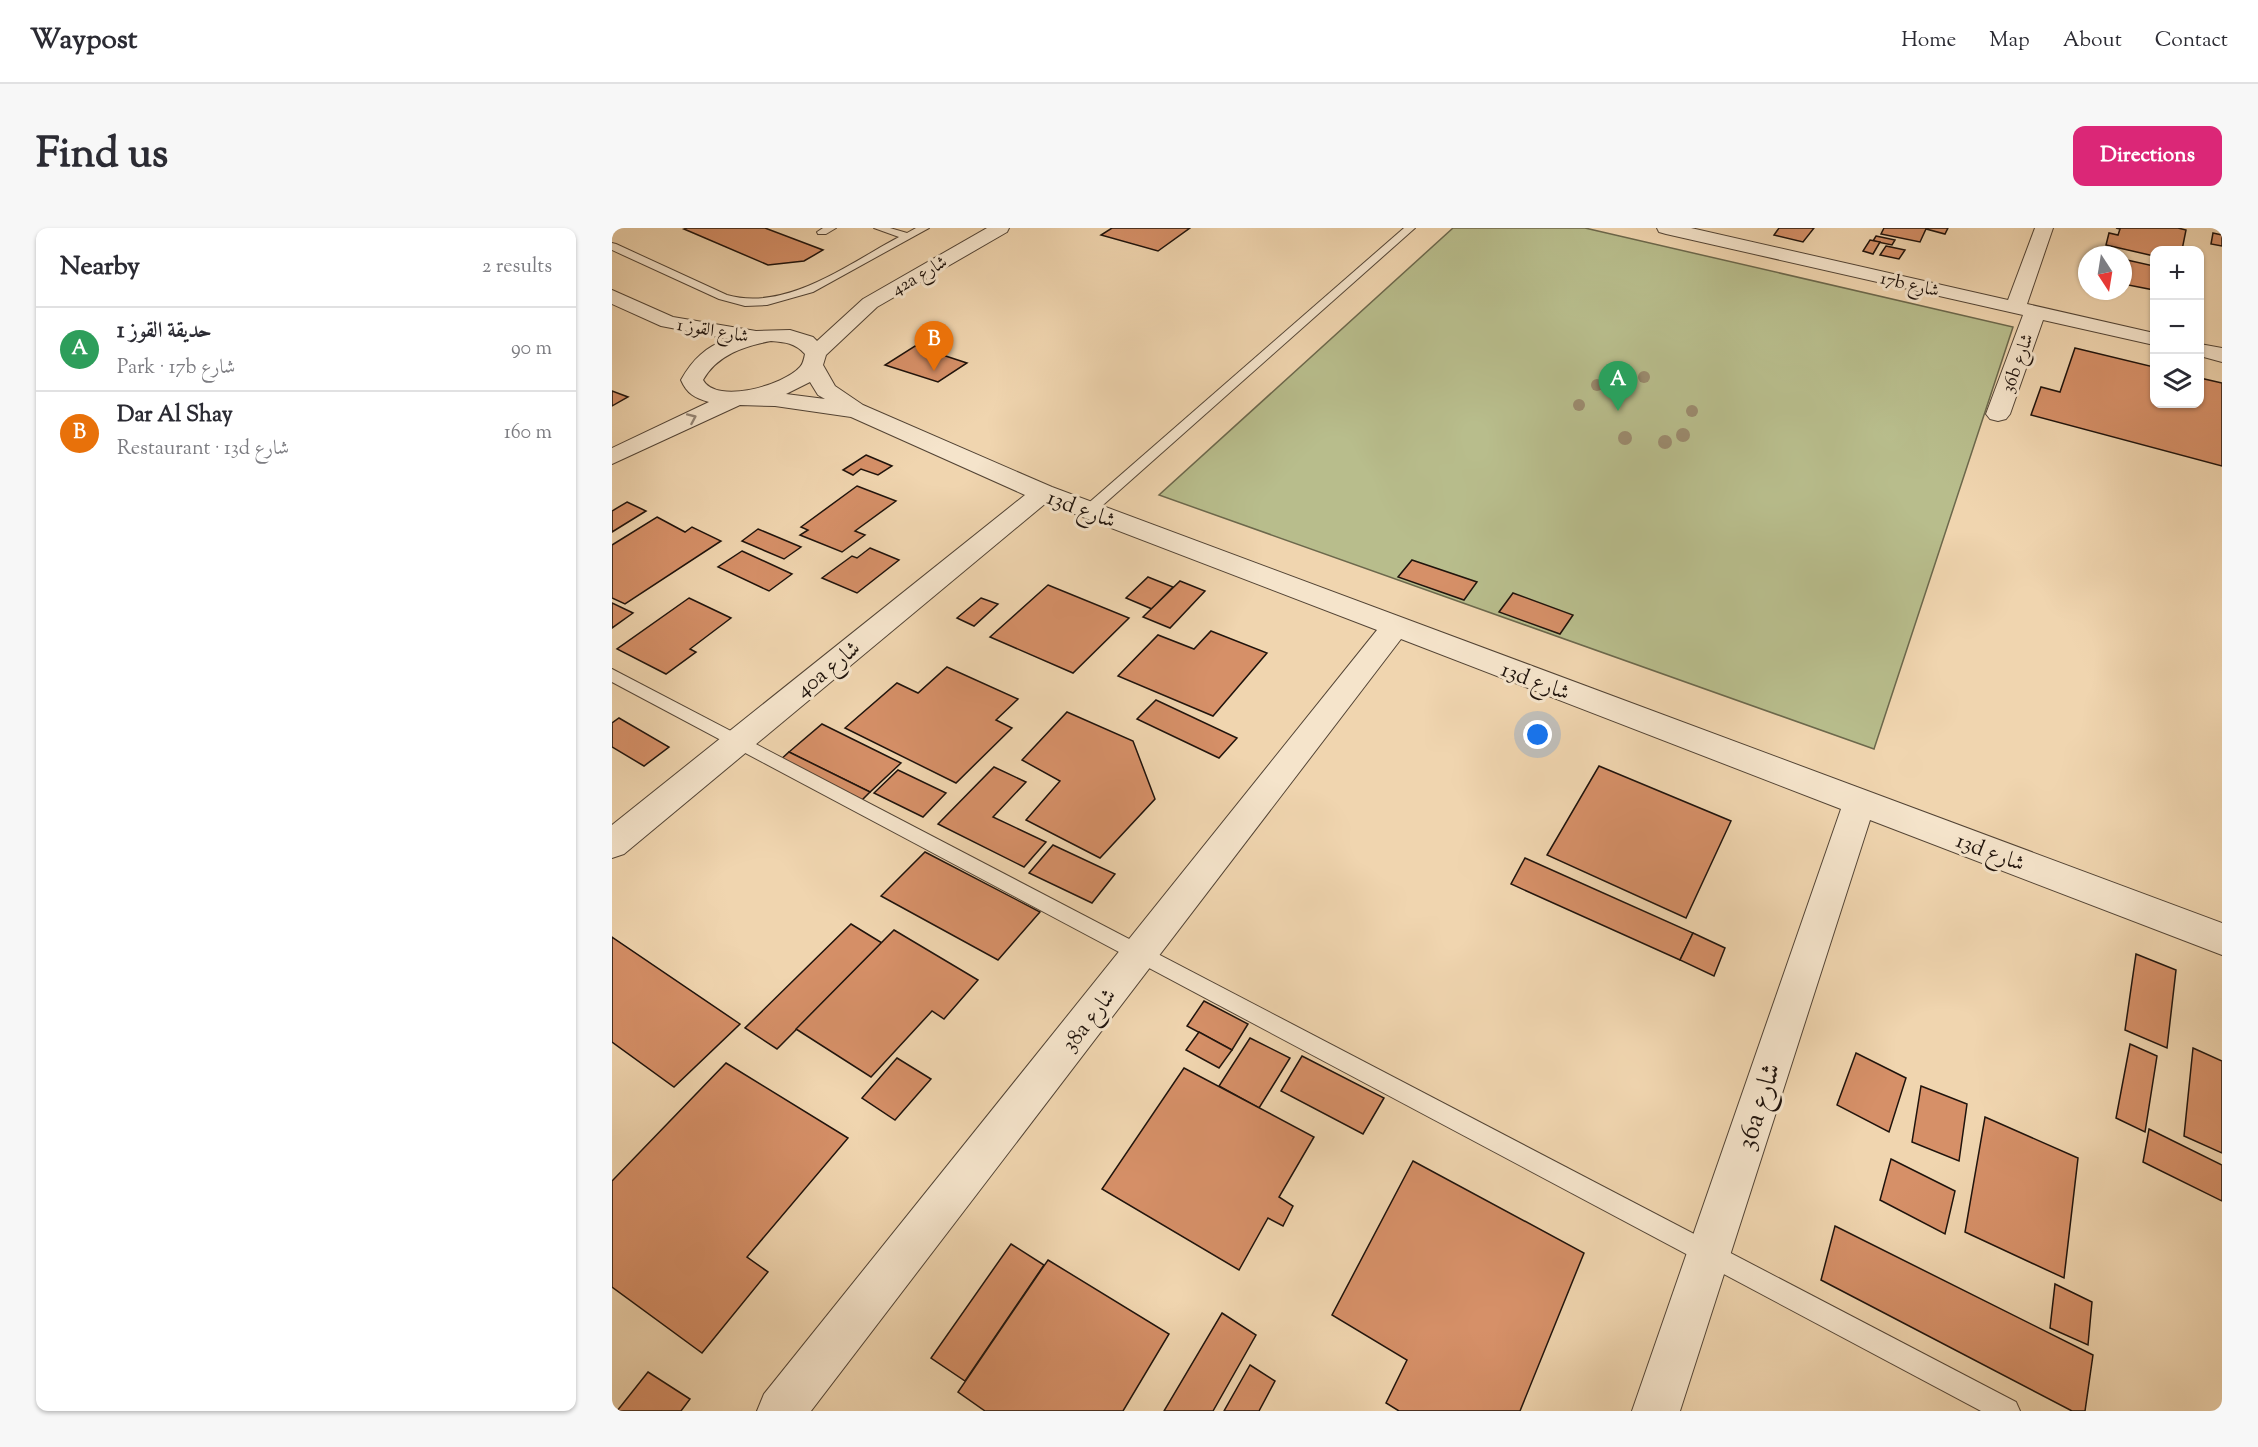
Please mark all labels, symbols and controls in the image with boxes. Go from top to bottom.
text: Waypost [30,21,137,61]
text: Home [1901,26,1956,56]
text: Map [1989,26,2030,56]
text: About [2063,26,2122,56]
text: Contact [2155,26,2228,56]
text: Find us [36,126,168,186]
button: Directions [2073,126,2222,186]
north arrow [2078,246,2132,300]
map controls [2150,246,2204,408]
button: + [2150,246,2204,300]
text: Nearby [60,249,140,286]
street label: 42a شارع [887,250,953,303]
text: 2 results [482,253,552,282]
street label: 17b شارع [1877,267,1942,305]
button: − [2150,300,2204,354]
street label: شارع القوز 1 [675,313,751,351]
text: حديقة القوز 1 [117,316,212,348]
pin: B [914,322,954,371]
street label: 36b شارع [1996,330,2042,397]
text: A [71,335,88,364]
text: 90 m [511,335,552,364]
text: Park · 17b شارع [117,354,235,383]
button: layers [2150,354,2204,408]
pin: A [1598,362,1638,411]
text: Dar Al Shay [117,400,233,432]
one-way arrow [686,413,697,425]
text: B [73,419,86,448]
text: 160 m [504,419,552,448]
text: Restaurant · 13d شارع [117,435,289,464]
street label: 13d شارع [1042,483,1120,539]
street label: 40a شارع [789,634,868,707]
street label: 13d شارع [1496,655,1574,711]
your location [1523,720,1552,749]
street label: 13d شارع [1951,826,2029,882]
street label: 38a شارع [1055,982,1125,1059]
street label: 36a شارع [1728,1058,1793,1155]

